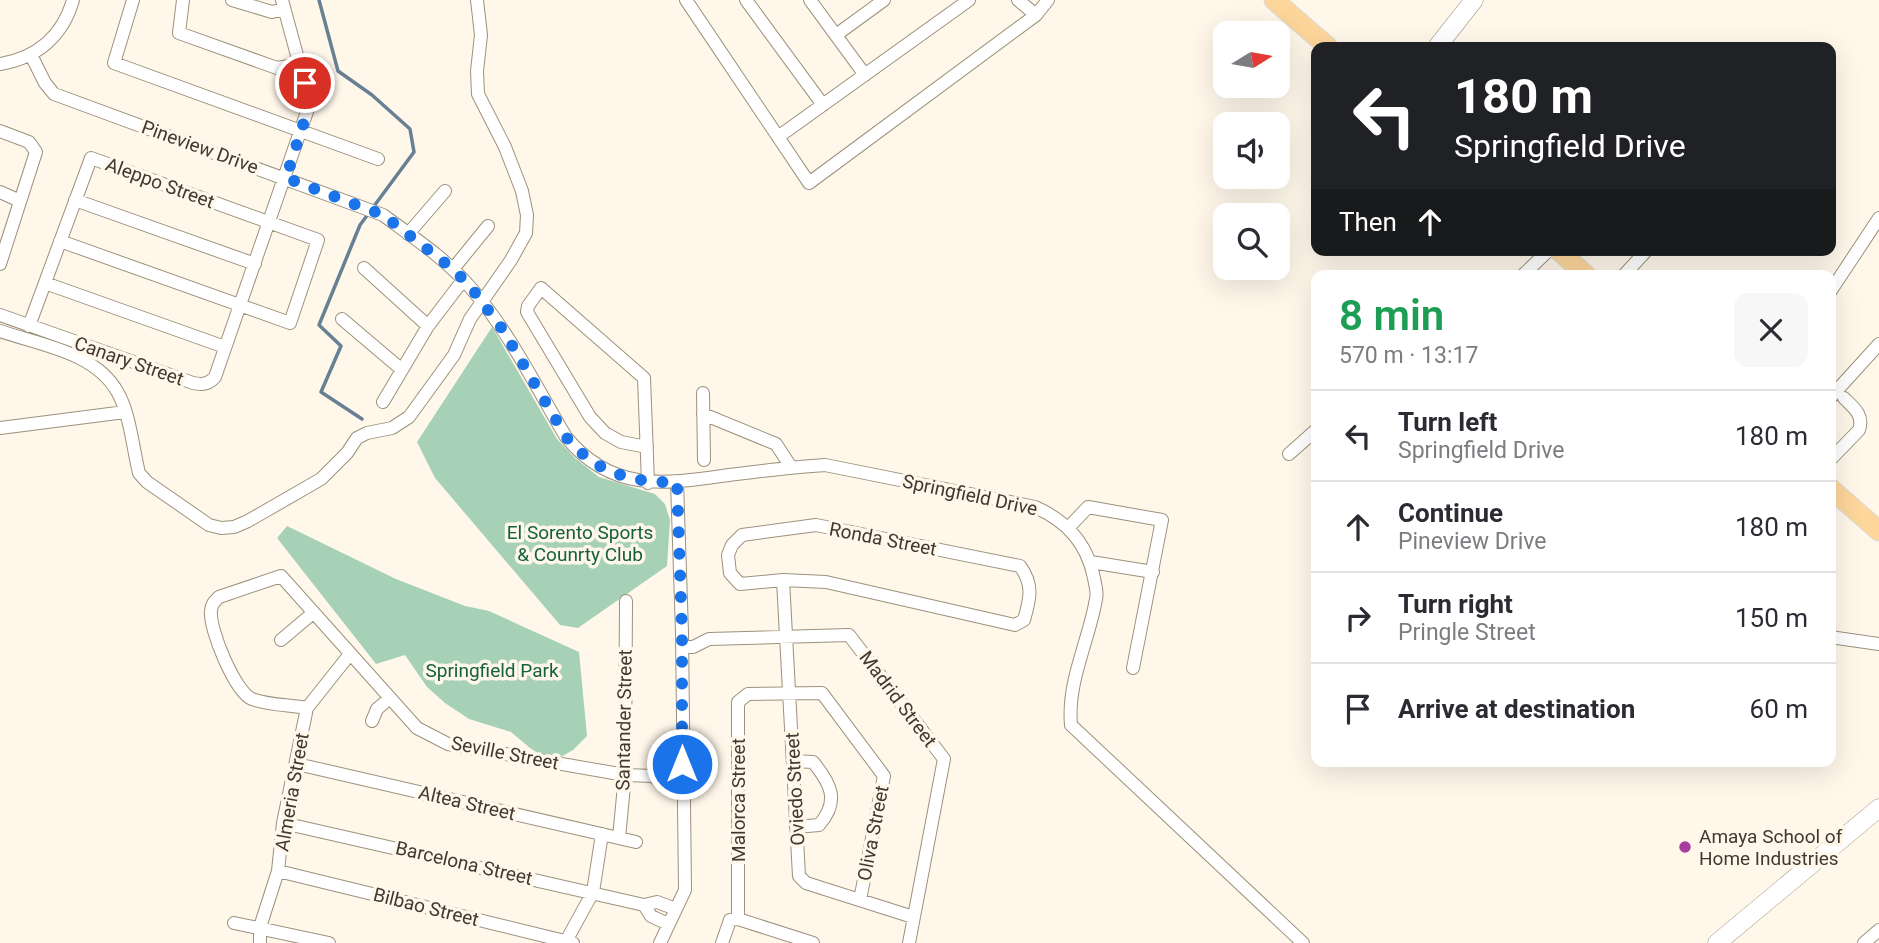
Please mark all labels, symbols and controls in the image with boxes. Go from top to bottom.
north arrow [1213,21,1290,98]
map controls [1213,21,1290,280]
pin [275,53,335,113]
icon: arrive [286,64,324,102]
text: 180 m [1454,68,1593,125]
icon: left [1339,70,1430,161]
button: sound [1213,112,1290,189]
street label: Pineview Drive [138,115,262,179]
text: Springfield Drive [1454,127,1686,165]
street label: Aleppo Street [102,153,218,213]
button: search [1213,203,1290,280]
icon: ahead [1411,203,1449,241]
text: Then [1339,207,1397,237]
text: 8 min [1339,291,1444,340]
button: close [1734,293,1808,367]
street label: Canary Street [71,332,187,390]
text: 570 m · 13:17 [1339,342,1478,369]
text: Turn left [1398,407,1497,437]
icon: left [1339,417,1377,455]
text: 180 m [1735,421,1808,451]
text: Springfield Drive [1398,437,1564,464]
street label: Springfield Drive [900,469,1040,521]
text: Continue [1398,498,1503,528]
icon: ahead [1339,508,1377,546]
text: 180 m [1735,512,1808,542]
street label: Ronda Street [827,517,939,561]
park label: El Sorento Sports & Counrty Club [507,521,653,566]
text: Pineview Drive [1398,528,1546,555]
text: Turn right [1398,589,1513,619]
icon: right [1339,599,1377,637]
text: 150 m [1735,603,1808,633]
text: Pringle Street [1398,619,1536,646]
street label: Madrid Street [854,646,942,752]
street label: Santander Street [611,649,637,791]
park label: Springfield Park [425,659,559,682]
icon: arrive [1339,690,1377,728]
text: Arrive at destination [1398,694,1635,724]
text: 60 m [1750,694,1808,724]
position arrow [645,727,719,801]
street label: Almeria Street [270,731,314,853]
street label: Seville Street [449,731,561,775]
street label: Oviedo Street [781,732,809,846]
street label: Malorca Street [727,738,750,862]
street label: Altea Street [416,781,518,825]
street label: Oliva Street [852,783,894,883]
place label: Amaya School of Home Industries [1699,825,1843,870]
street label: Barcelona Street [393,836,535,890]
marker: Amaya School of Home Industries [1677,839,1693,855]
street label: Bilbao Street [371,883,481,931]

